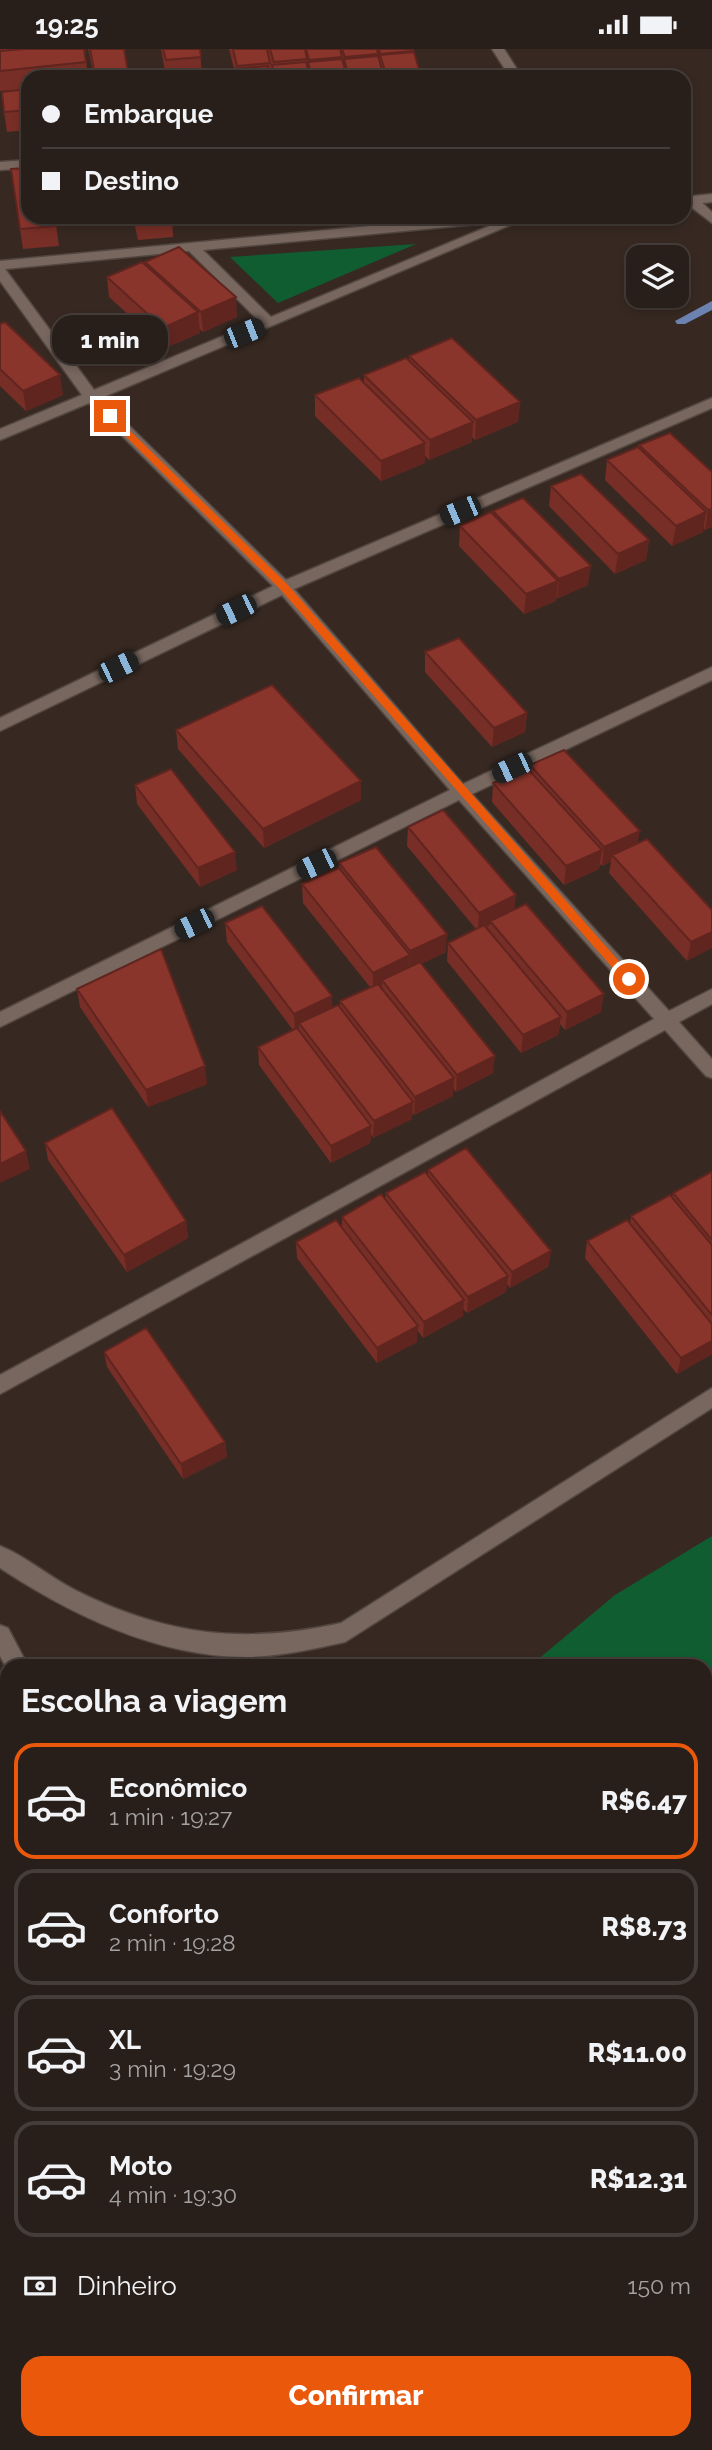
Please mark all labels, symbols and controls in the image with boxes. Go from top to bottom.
text: 19:25 [35,10,99,40]
text: Embarque [84,99,213,129]
text: Destino [84,166,179,196]
map controls [626,245,689,308]
button: layers [626,245,689,308]
callout: 1 min [52,315,168,363]
car [221,315,268,351]
text: 1 min [80,326,140,353]
route end [94,400,126,432]
car [437,493,484,529]
car [213,591,260,629]
car [95,648,142,686]
car [489,750,536,786]
car [293,845,340,883]
car [171,905,218,943]
route start [613,963,645,995]
text: Escolha a viagem [21,1682,287,1719]
icon: car [25,1770,88,1833]
text: Econômico [109,1773,247,1803]
text: R$6.47 [601,1786,687,1816]
text: 1 min · 19:27 [109,1803,232,1830]
icon: car [25,1896,88,1959]
text: Conforto [109,1899,219,1929]
text: R$8.73 [602,1912,687,1942]
text: 2 min · 19:28 [109,1929,236,1956]
icon: car [25,2022,88,2085]
text: XL [109,2025,141,2055]
text: R$11.00 [588,2038,687,2068]
text: 3 min · 19:29 [109,2055,236,2082]
icon: car [25,2148,88,2211]
text: Moto [109,2151,172,2181]
text: R$12.31 [590,2164,687,2194]
text: 4 min · 19:30 [109,2181,237,2208]
icon: cash [21,2267,59,2305]
text: Dinheiro [77,2271,177,2301]
text: 150 m [628,2272,691,2299]
button: Confirmar [21,2356,691,2436]

